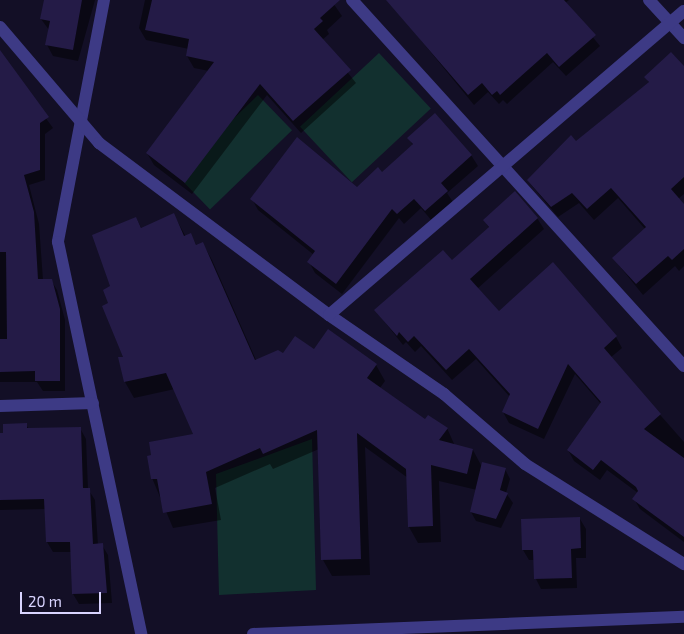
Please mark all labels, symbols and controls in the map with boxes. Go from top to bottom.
scale bar [22,582,104,614]
text: 20 m [28,592,62,610]

